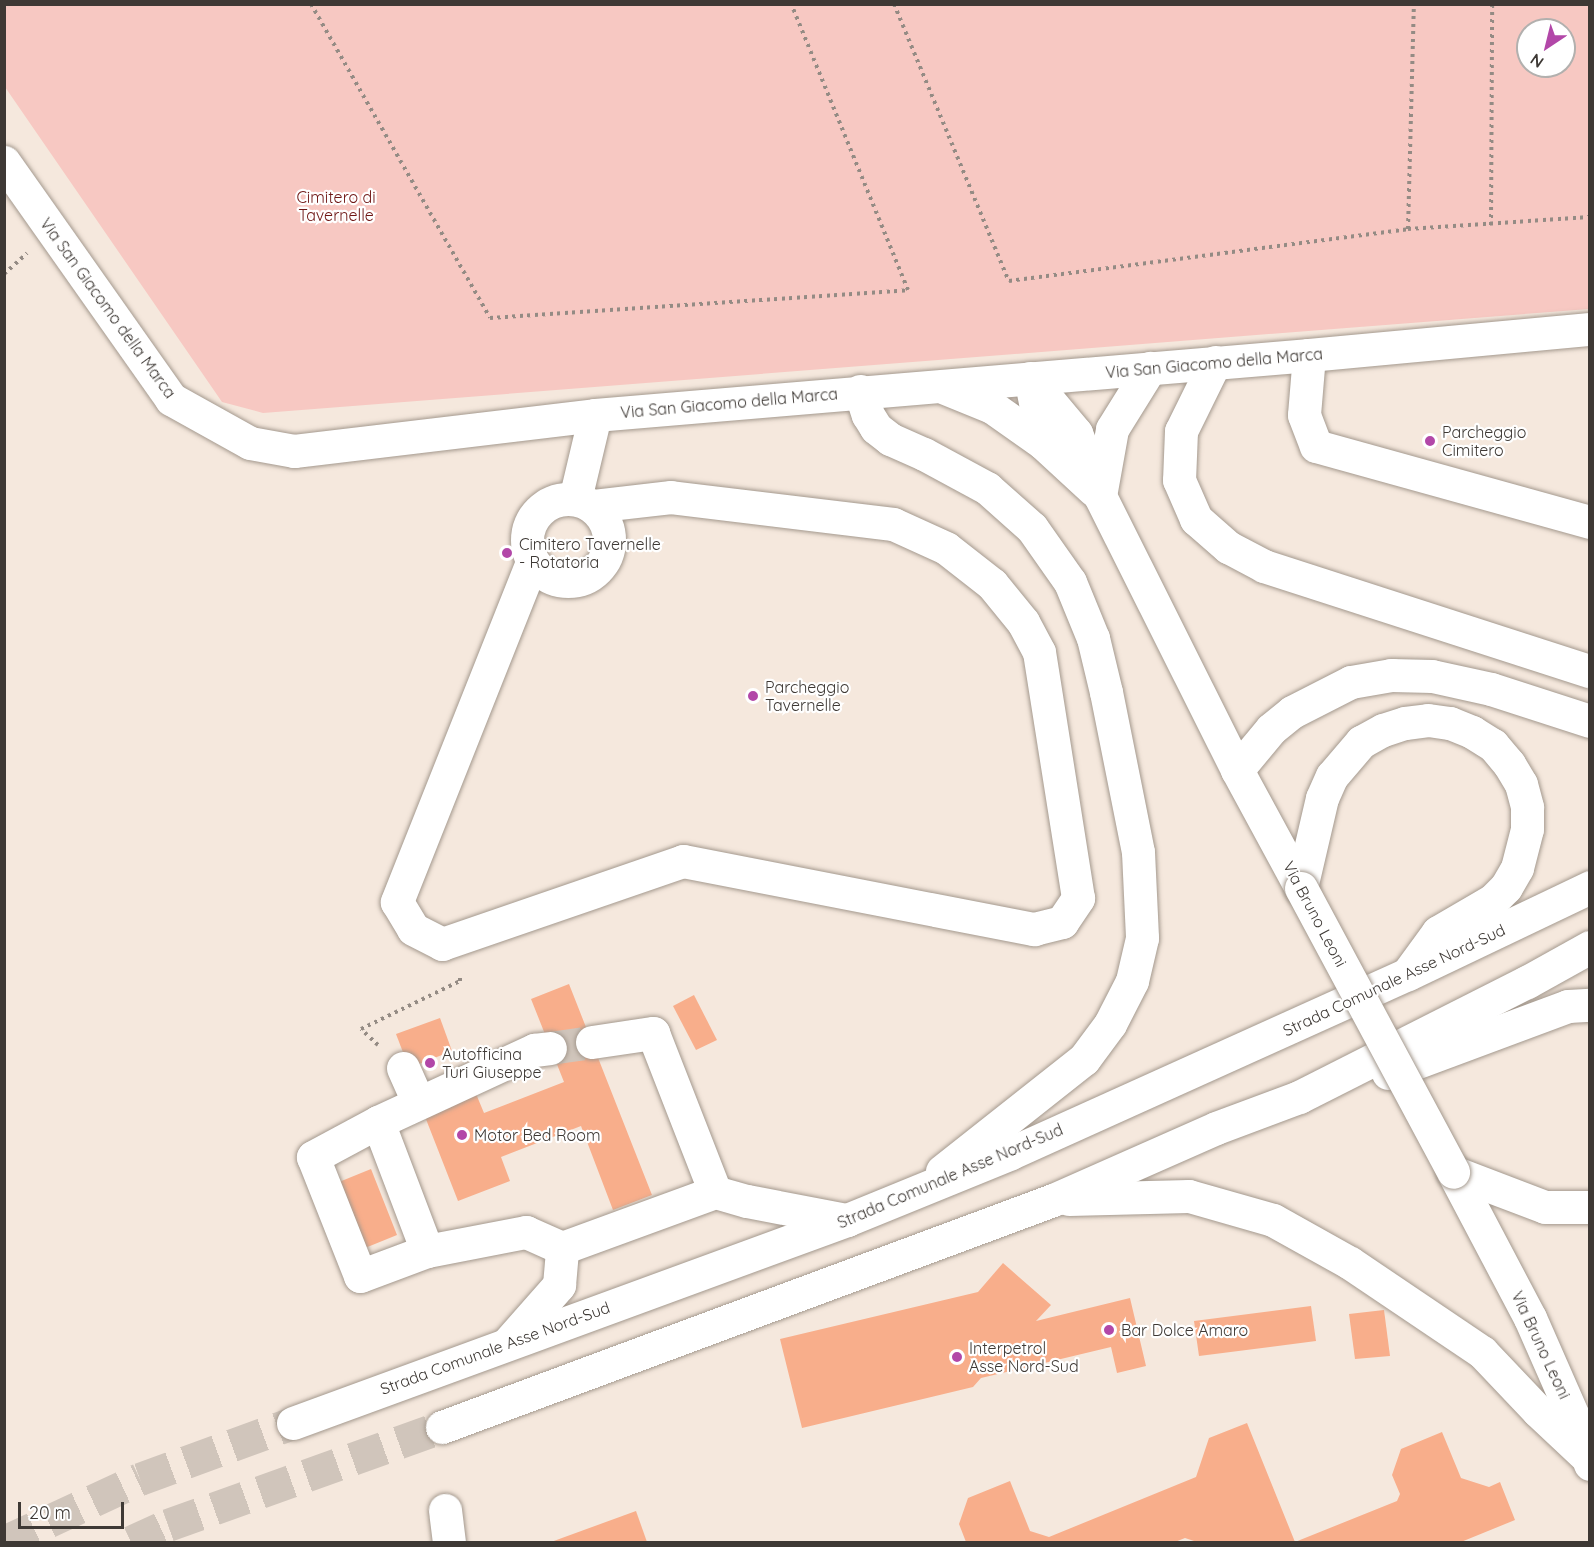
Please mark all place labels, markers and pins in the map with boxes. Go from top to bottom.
place label: Parcheggio Cimitero [1442,422,1526,460]
marker: Parcheggio Cimitero [1423,434,1437,448]
place label: Cimitero Tavernelle - Rotatoria [519,534,661,572]
marker: Cimitero Tavernelle - Rotatoria [500,546,514,560]
place label: Parcheggio Tavernelle [765,677,849,715]
marker: Parcheggio Tavernelle [746,689,760,703]
place label: Autofficina Turi Giuseppe [442,1044,541,1082]
marker: Autofficina Turi Giuseppe [423,1056,437,1070]
place label: Motor Bed Room [474,1125,600,1145]
marker: Motor Bed Room [455,1128,469,1142]
place label: Bar Dolce Amaro [1121,1320,1248,1340]
marker: Bar Dolce Amaro [1102,1323,1116,1337]
place label: Interpetrol Asse Nord-Sud [969,1338,1079,1376]
marker: Interpetrol Asse Nord-Sud [950,1350,964,1364]

